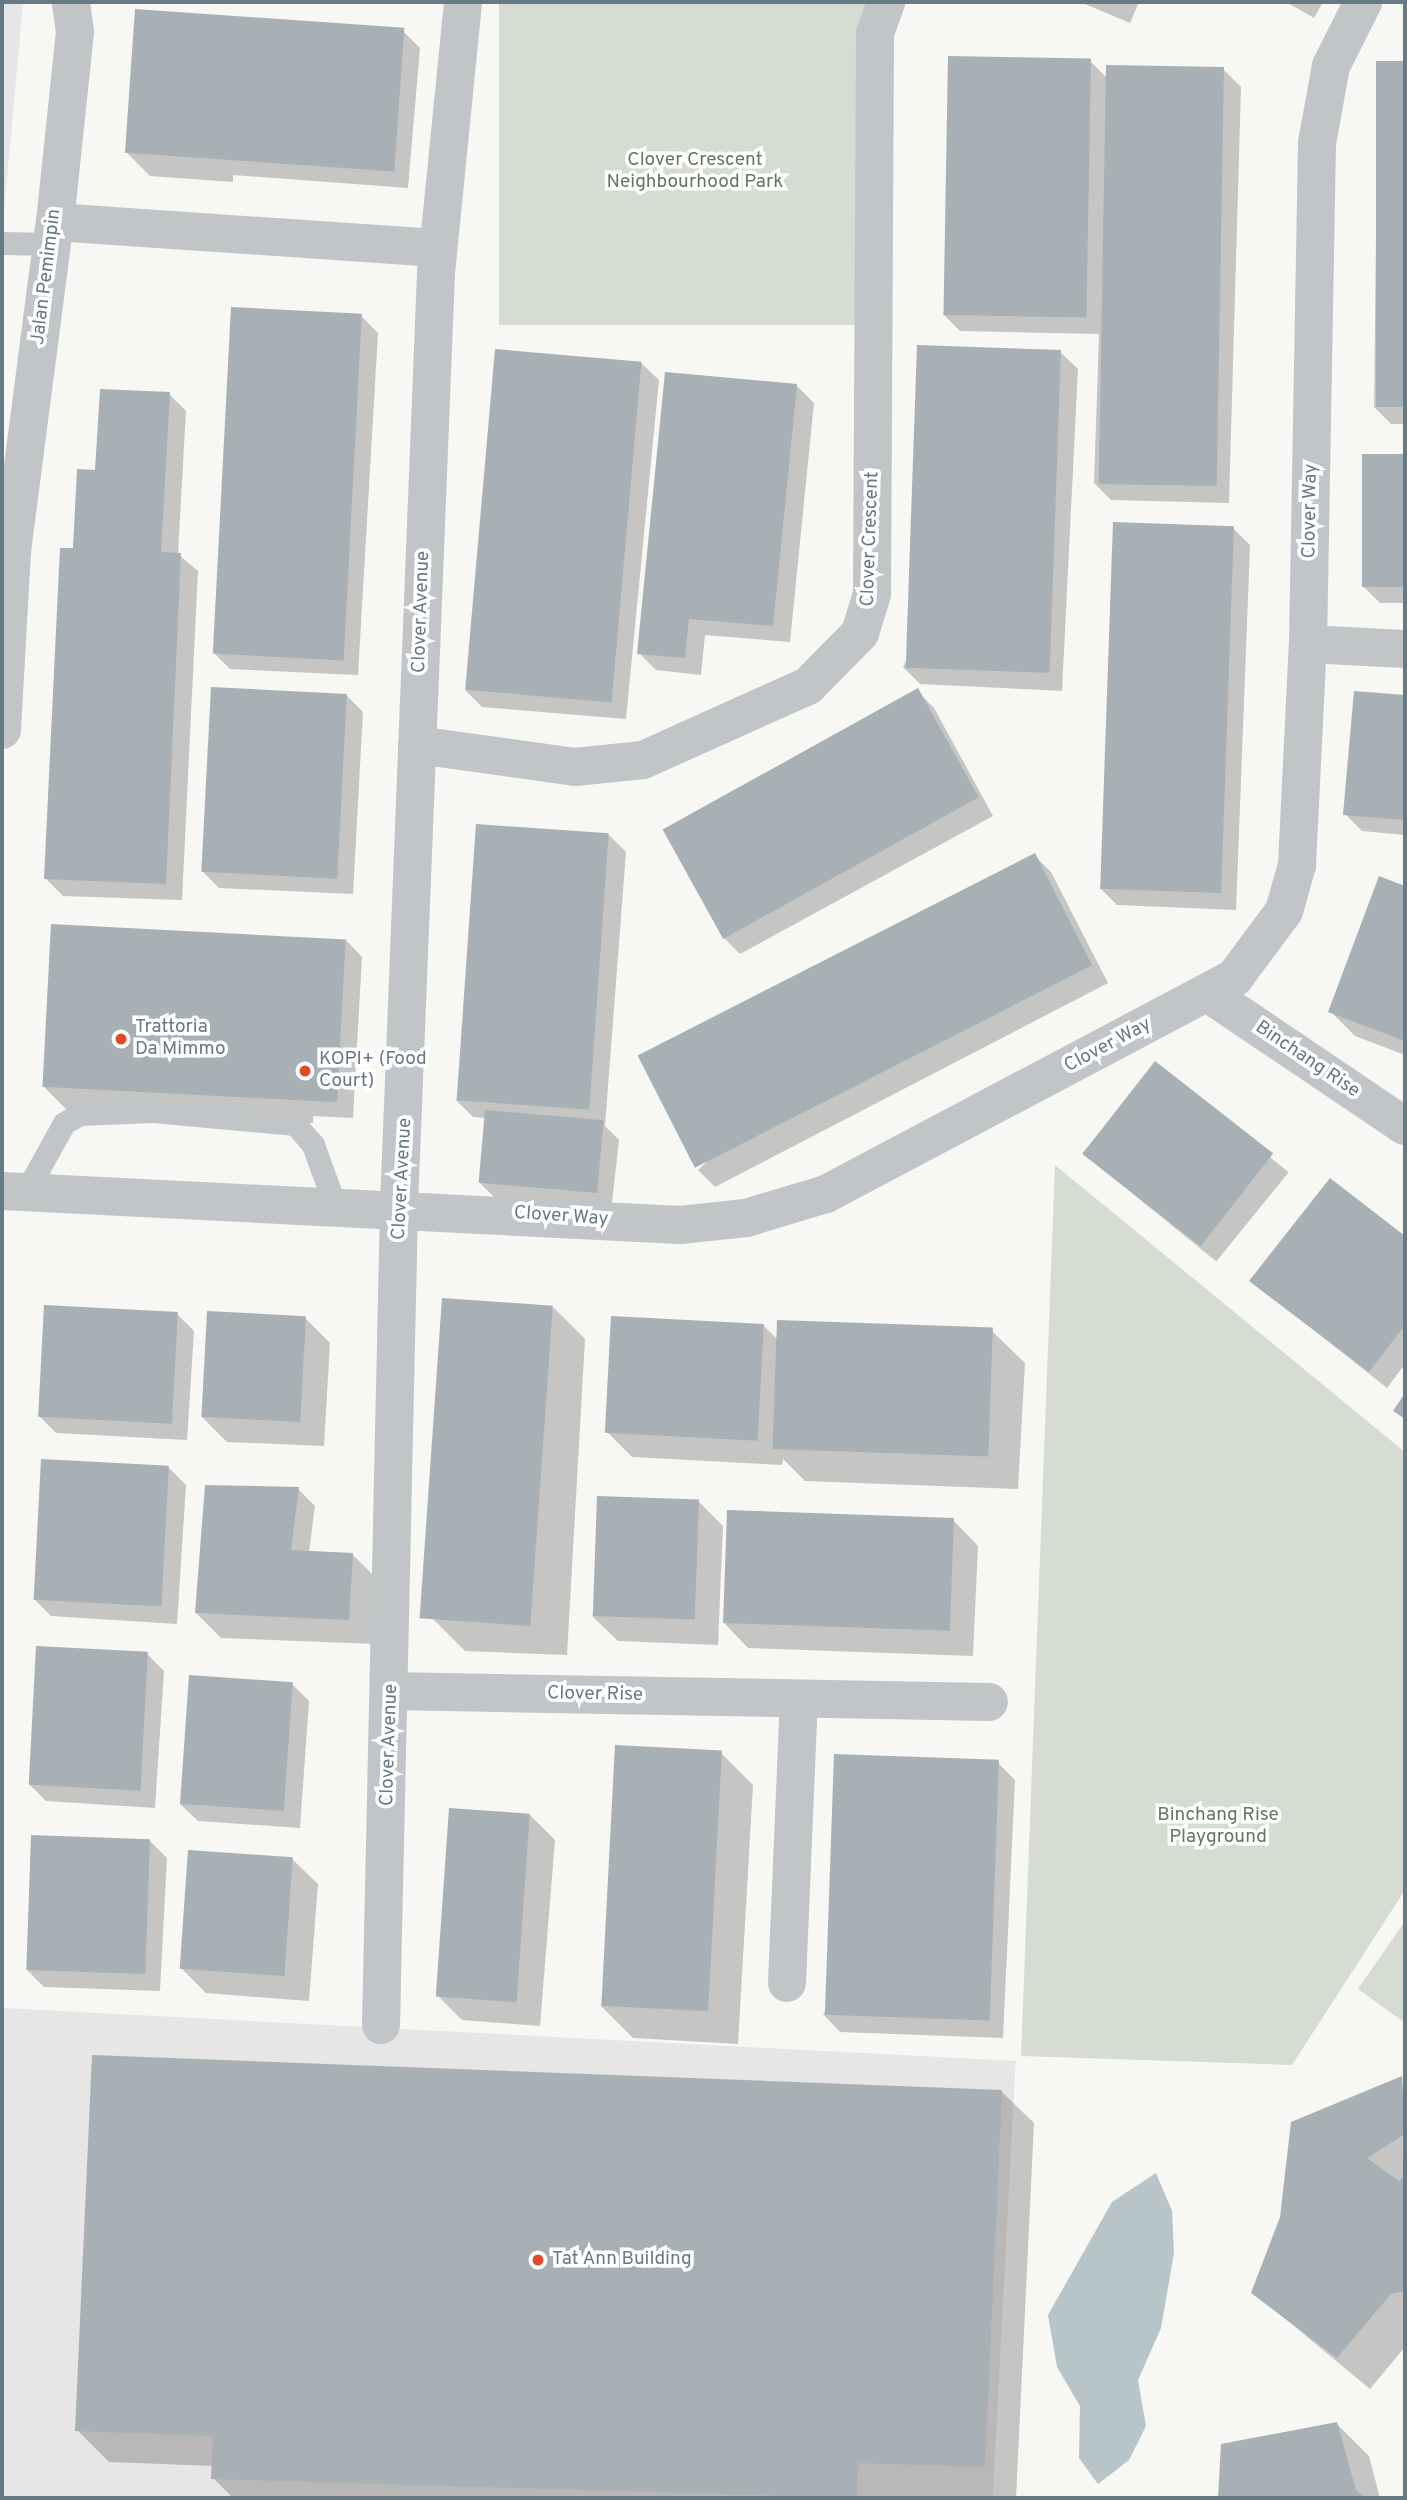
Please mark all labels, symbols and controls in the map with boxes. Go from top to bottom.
park label: Clover Crescent Neighbourhood Park [607,150,783,194]
street label: Jalan Pemimpin [27,208,67,346]
street label: Clover Way [1299,463,1323,559]
street label: Clover Crescent [857,471,885,607]
street label: Clover Avenue [408,550,436,674]
street label: Clover Way [1061,1014,1155,1078]
place label: Trattoria Da Mimmo [135,1017,225,1061]
street label: Binchang Rise [1250,1017,1364,1103]
marker: Trattoria Da Mimmo [113,1031,129,1047]
place label: KOPI+ (Food Court) [319,1049,427,1093]
marker: KOPI+ (Food Court) [297,1063,313,1079]
street label: Clover Avenue [388,1117,418,1241]
street label: Clover Way [513,1202,609,1232]
street label: Clover Avenue [376,1683,404,1807]
street label: Clover Rise [547,1683,643,1707]
park label: Binchang Rise Playground [1157,1805,1279,1849]
place label: Tat Ann Building [552,2249,692,2271]
marker: Tat Ann Building [530,2252,546,2268]

